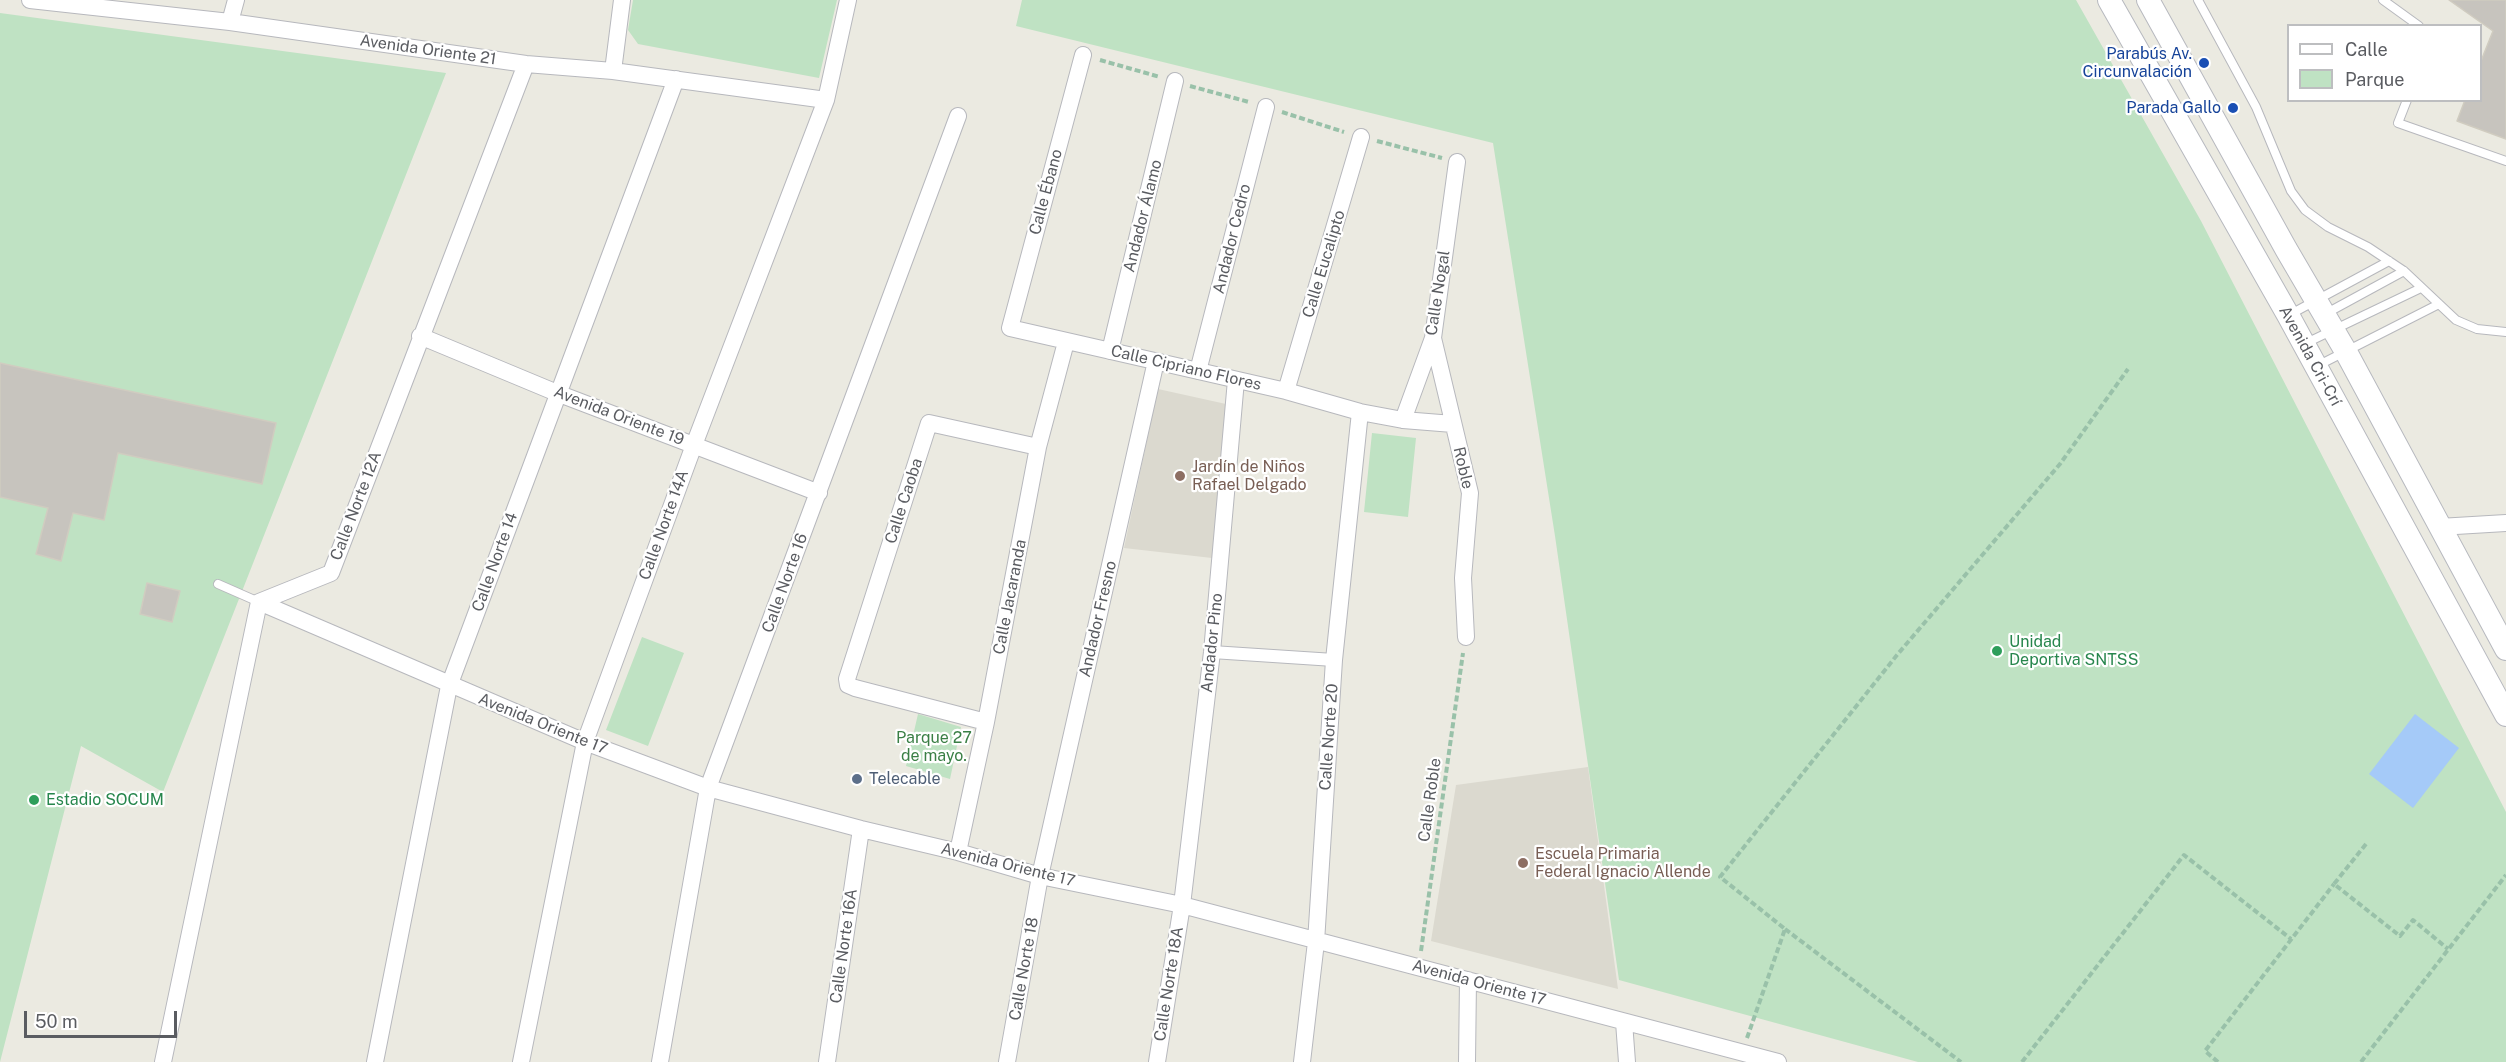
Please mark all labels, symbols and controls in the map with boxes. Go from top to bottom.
legend [2287,24,2482,102]
street label: Avenida Oriente 21 [359,31,497,69]
text: Calle [2345,39,2388,60]
place label: Parabús Av. Circunvalación [2083,44,2192,82]
marker: Parabús Av. Circunvalación [2197,56,2211,70]
text: Parque [2345,69,2405,90]
place label: Parada Gallo [2126,98,2221,118]
marker: Parada Gallo [2226,101,2240,115]
street label: Calle Ébano [1025,147,1067,237]
street label: Andador Álamo [1120,158,1166,274]
street label: Andador Cedro [1209,182,1255,296]
street label: Calle Eucalipto [1299,208,1349,320]
street label: Calle Nogal [1422,249,1454,337]
street label: Avenida Cri-Crí [2275,303,2345,409]
street label: Calle Cipriano Flores [1109,341,1263,395]
street label: Avenida Oriente 19 [551,382,687,450]
street label: Roble [1449,445,1477,491]
street label: Calle Norte 12A [326,449,386,563]
street label: Calle Caoba [881,456,927,546]
place label: Jardín de Niños Rafael Delgado [1192,457,1307,495]
street label: Calle Norte 14A [635,467,693,583]
marker: Jardín de Niños Rafael Delgado [1173,469,1187,483]
street label: Calle Norte 14 [468,510,522,614]
street label: Calle Norte 16 [758,531,812,635]
street label: Calle Jacaranda [989,538,1031,656]
street label: Andador Fresno [1075,559,1121,679]
street label: Andador Pino [1197,592,1227,694]
place label: Unidad Deportiva SNTSS [2009,632,2138,670]
marker: Unidad Deportiva SNTSS [1990,644,2004,658]
street label: Calle Norte 20 [1316,683,1342,791]
street label: Avenida Oriente 17 [476,689,610,759]
park label: Parque 27 de mayo. [896,728,972,766]
street label: Calle Roble [1415,757,1445,843]
place label: Telecable [869,769,940,789]
marker: Telecable [850,772,864,786]
place label: Estadio SOCUM [46,790,164,810]
marker: Estadio SOCUM [27,793,41,807]
street label: Avenida Oriente 17 [939,839,1077,891]
place label: Escuela Primaria Federal Ignacio Allende [1535,844,1711,882]
marker: Escuela Primaria Federal Ignacio Allende [1516,856,1530,870]
street label: Calle Norte 16A [826,887,862,1005]
street label: Calle Norte 18 [1005,916,1043,1022]
street label: Calle Norte 18A [1150,925,1188,1043]
street label: Avenida Oriente 17 [1410,956,1548,1010]
scale bar [27,999,180,1037]
text: 50 m [35,1011,78,1032]

